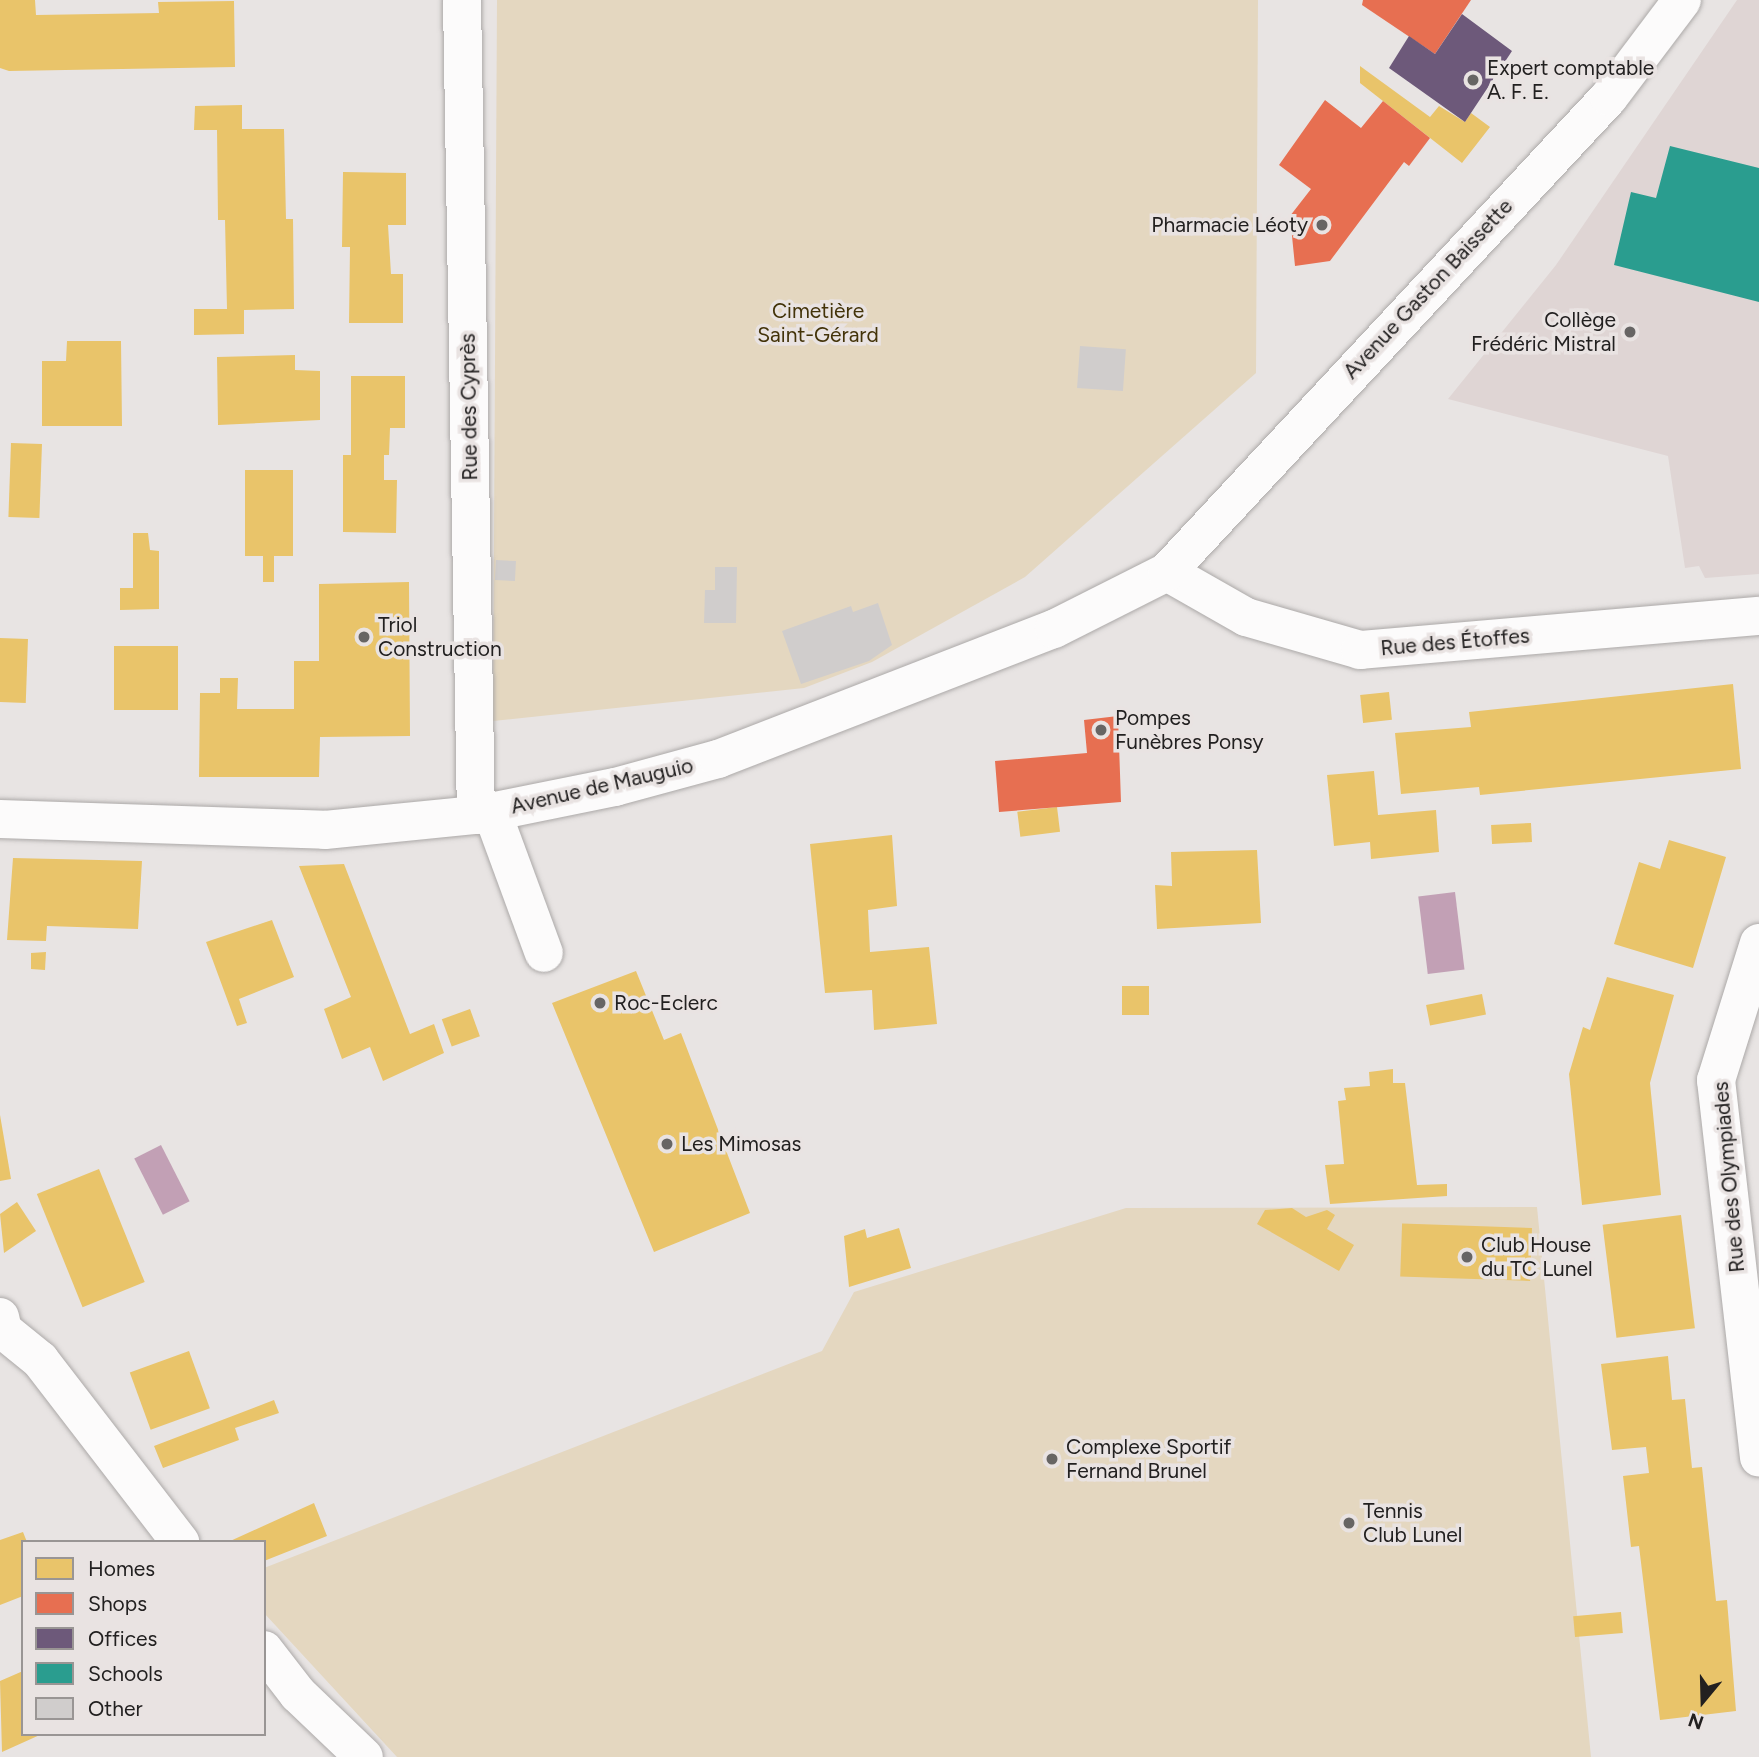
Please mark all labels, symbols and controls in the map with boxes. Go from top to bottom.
place label: Expert comptable A. F. E. [1487,55,1654,105]
marker: Expert comptable A. F. E. [1465,72,1481,88]
street label: Avenue Gaston Baissette [1338,194,1518,384]
place label: Pharmacie Léoty [1151,212,1308,238]
marker: Pharmacie Léoty [1314,217,1330,233]
park label: Cimetière Saint-Gérard [757,298,879,348]
place label: Collège Frédéric Mistral [1471,307,1616,357]
marker: Collège Frédéric Mistral [1622,324,1638,340]
street label: Rue des Cyprès [455,333,483,481]
place label: Triol Construction [378,612,502,662]
street label: Rue des Étoffes [1379,623,1531,661]
marker: Triol Construction [356,629,372,645]
place label: Pompes Funèbres Ponsy [1115,705,1264,755]
marker: Pompes Funèbres Ponsy [1093,722,1109,738]
street label: Avenue de Mauguio [508,753,696,819]
place label: Roc-Eclerc [614,990,718,1016]
marker: Roc-Eclerc [592,995,608,1011]
street label: Rue des Olympiades [1708,1080,1750,1274]
place label: Les Mimosas [681,1131,801,1157]
marker: Les Mimosas [659,1136,675,1152]
place label: Club House du TC Lunel [1481,1232,1593,1282]
marker: Club House du TC Lunel [1459,1249,1475,1265]
place label: Complexe Sportif Fernand Brunel [1066,1434,1231,1484]
marker: Complexe Sportif Fernand Brunel [1044,1451,1060,1467]
place label: Tennis Club Lunel [1363,1498,1462,1548]
marker: Tennis Club Lunel [1341,1515,1357,1531]
legend [21,1540,266,1736]
text: Homes [88,1556,155,1581]
text: Shops [88,1591,147,1616]
text: Offices [88,1626,157,1651]
text: Schools [88,1661,163,1686]
north arrow [1668,1666,1738,1736]
text: Other [88,1696,143,1721]
text: N [1685,1708,1707,1735]

